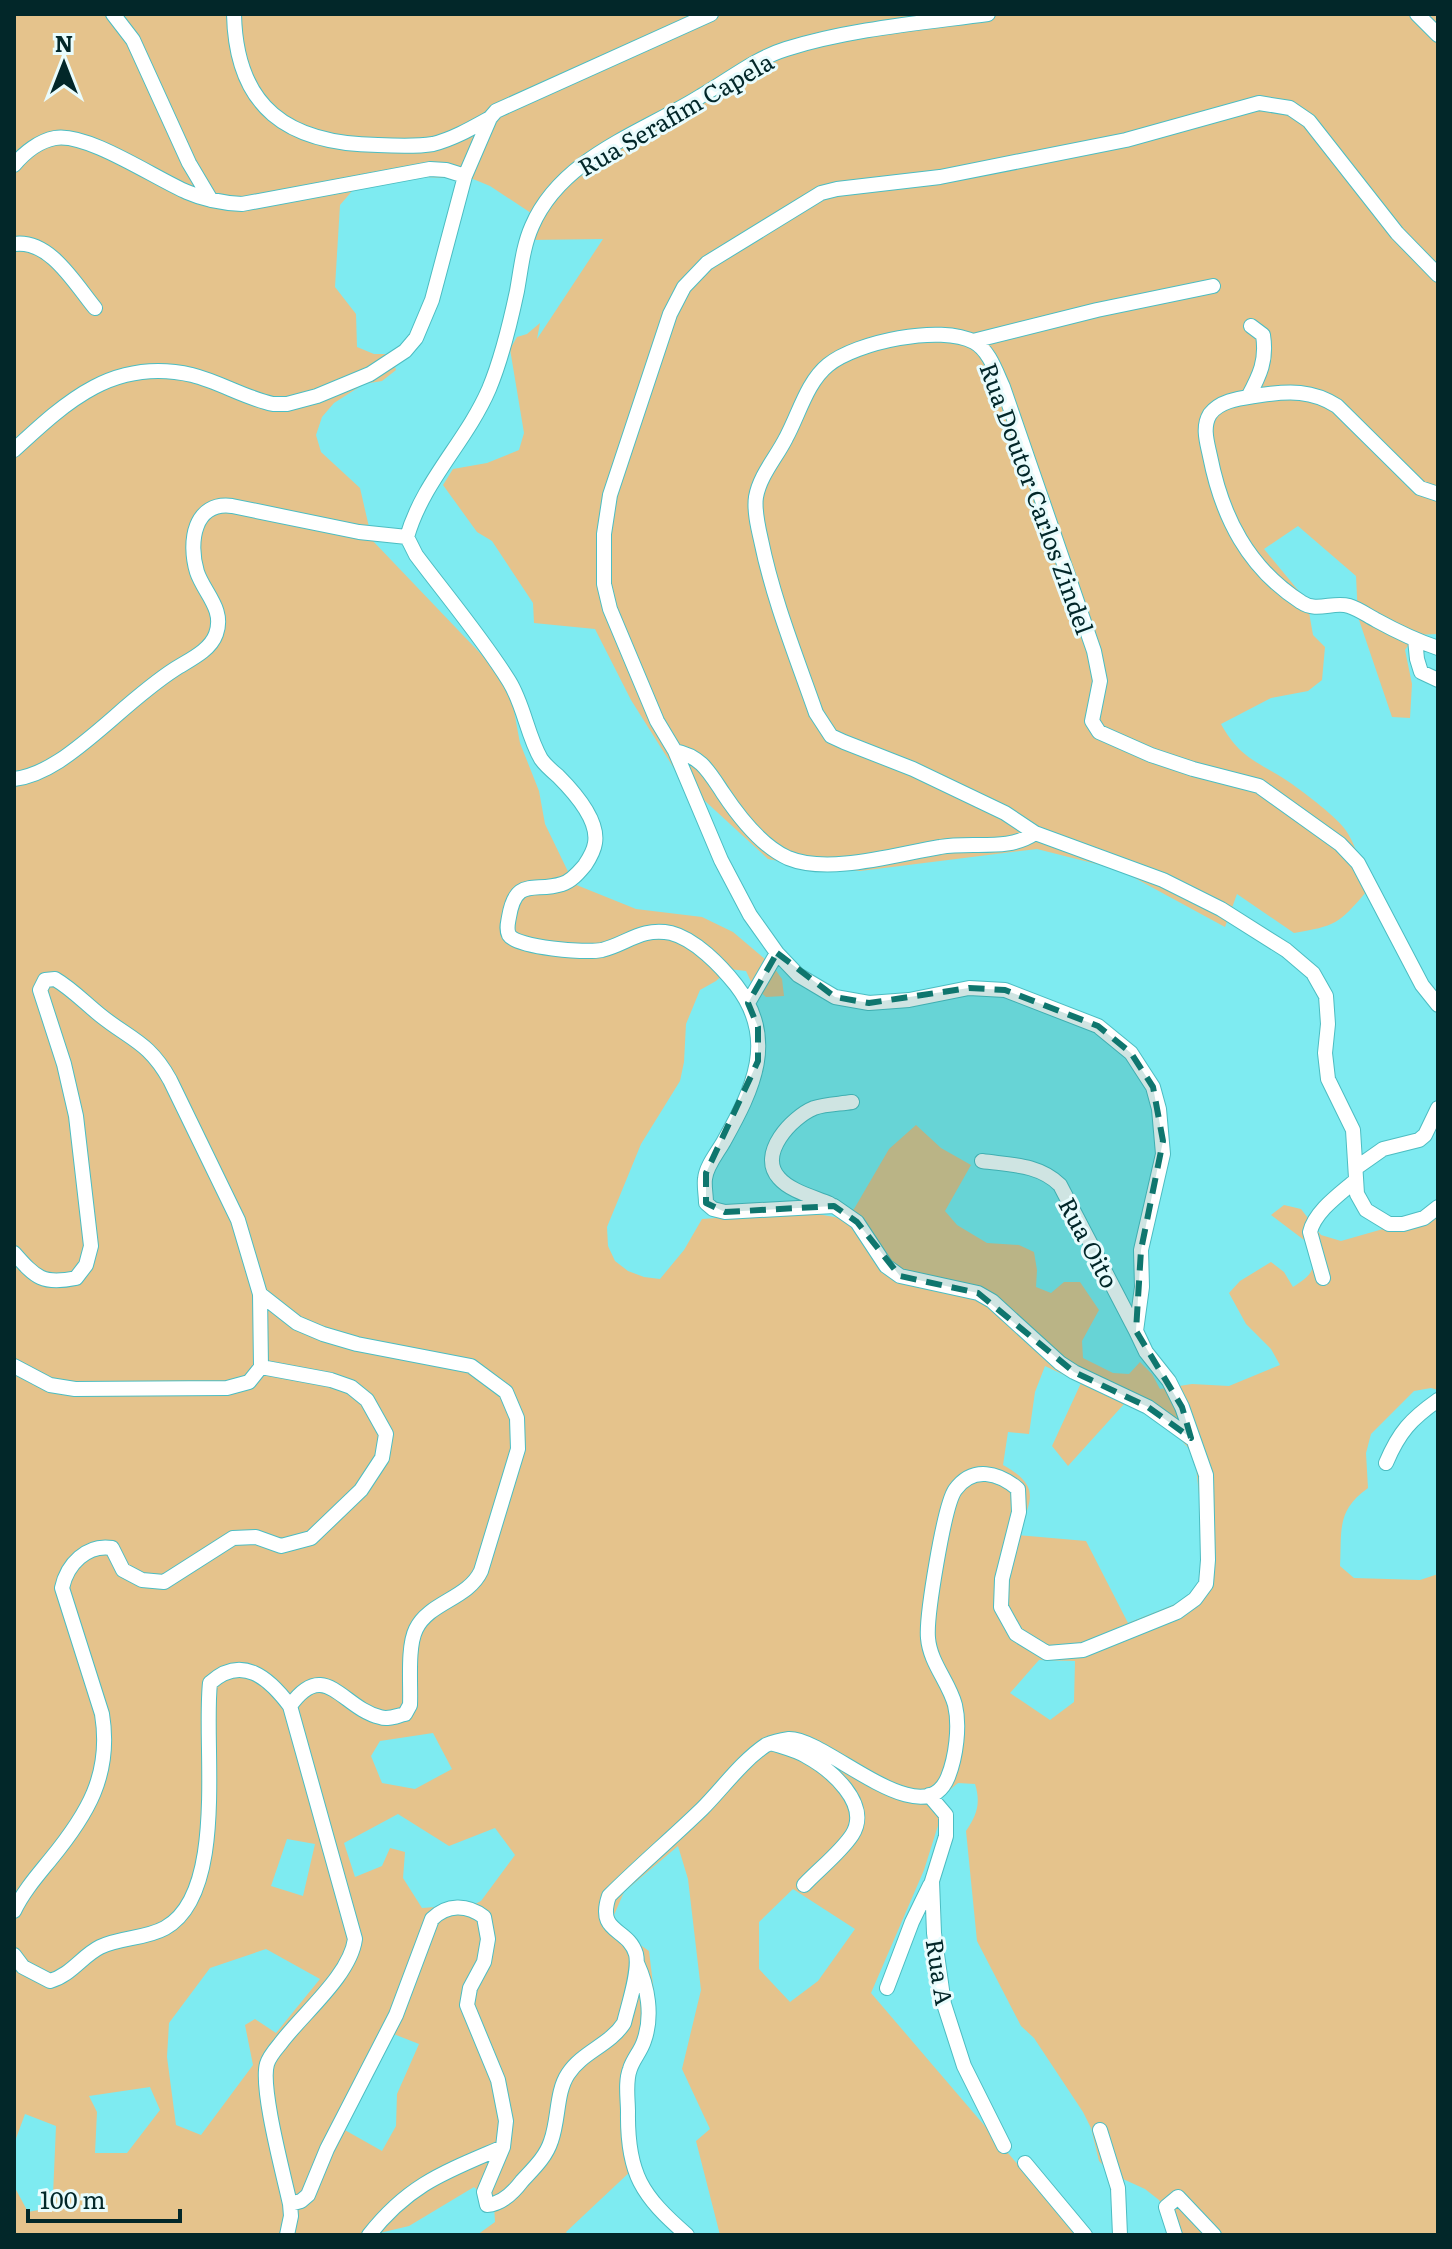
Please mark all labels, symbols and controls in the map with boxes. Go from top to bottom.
north arrow [24,24,104,104]
text: N [55,26,73,59]
street label: Rua Serafim Capela [571,43,779,183]
street label: Rua Doutor Carlos Zindel [972,357,1104,639]
street label: Rua Oito [1051,1190,1129,1294]
street label: Rua A [918,1936,964,2008]
scale bar [28,2173,180,2223]
text: 100 m [40,2181,106,2216]

